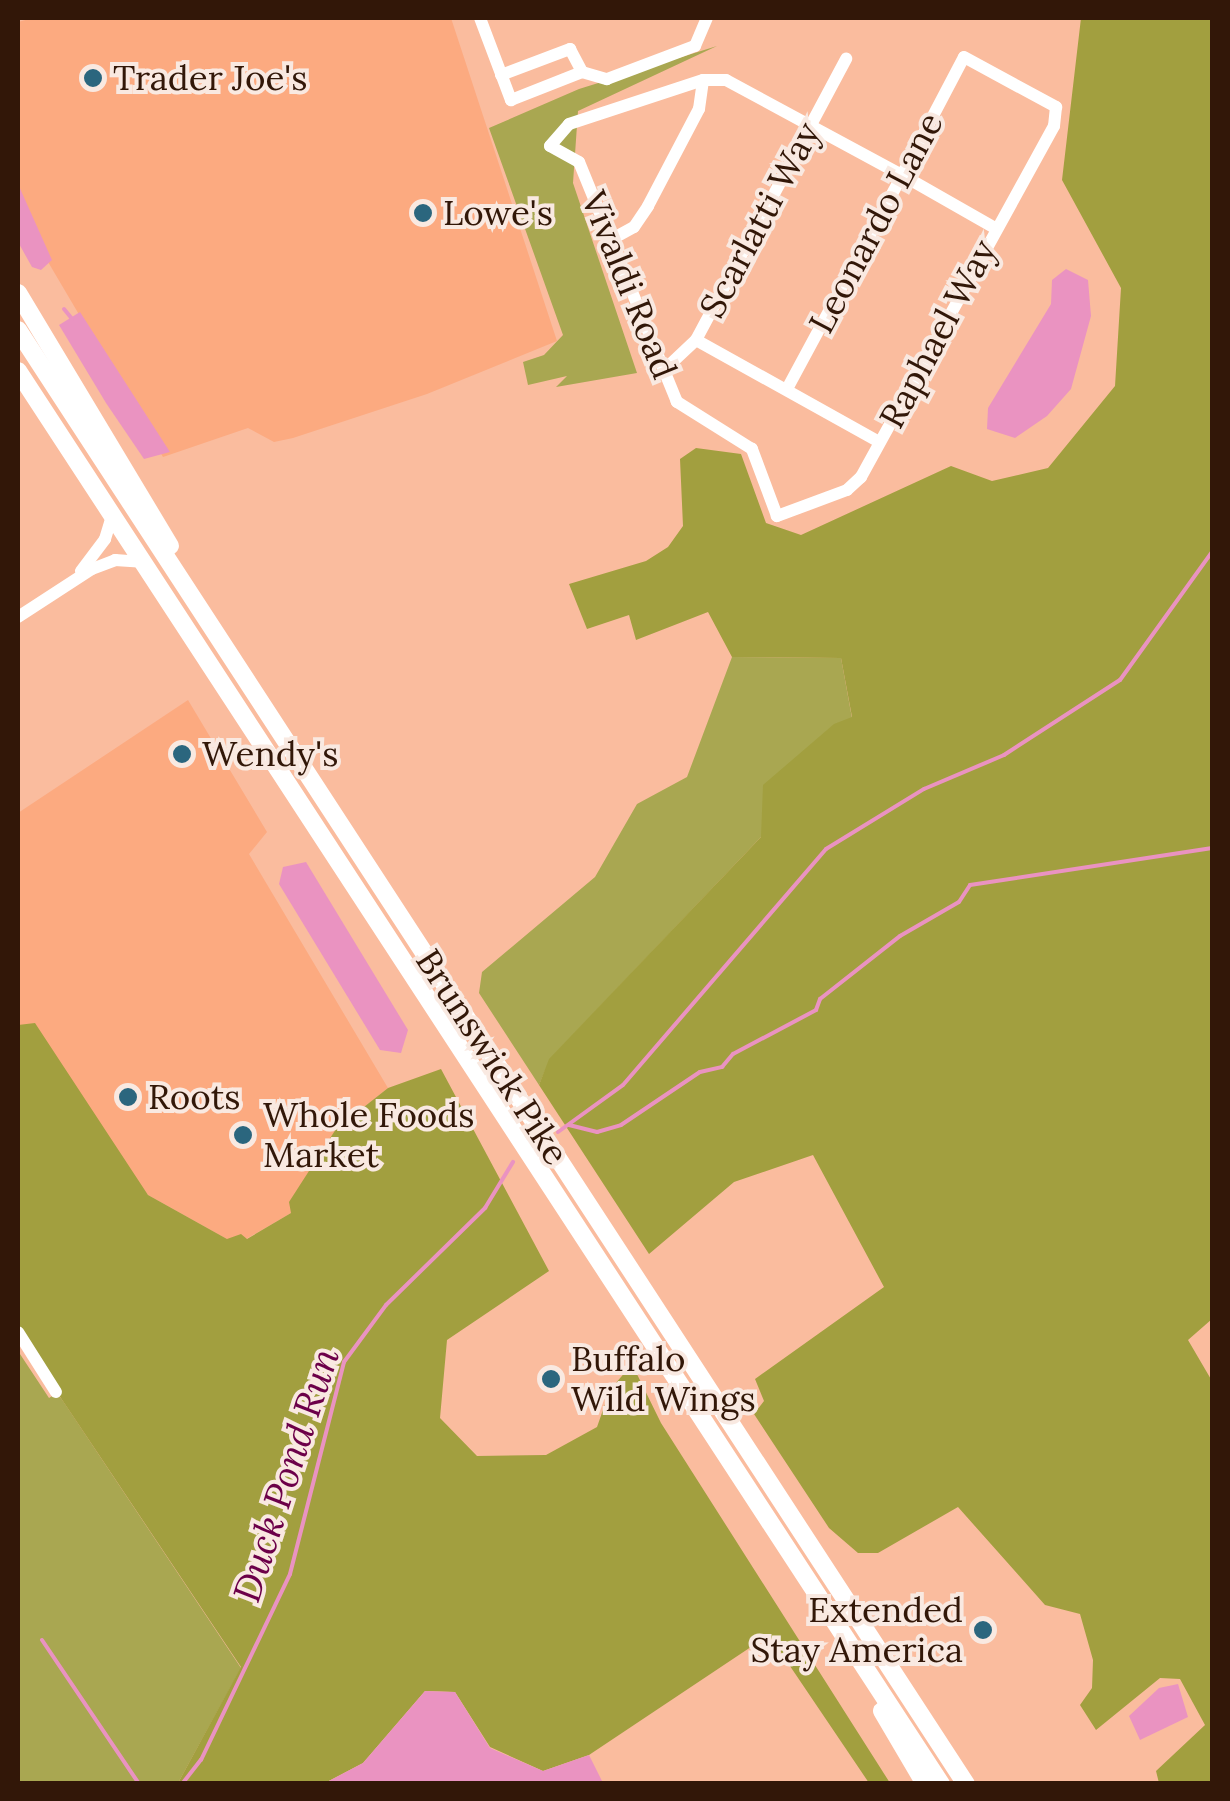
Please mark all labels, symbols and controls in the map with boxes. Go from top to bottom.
place label: Trader Joe's [113,57,308,99]
marker: Trader Joe's [82,67,104,89]
street label: Leonardo Lane [800,106,952,340]
street label: Scarlatti Way [691,115,829,325]
street label: Vivaldi Road [572,185,686,385]
place label: Lowe's [443,192,553,234]
marker: Lowe's [412,202,434,224]
street label: Raphael Way [871,233,1005,435]
place label: Wendy's [202,733,338,775]
marker: Wendy's [171,743,193,765]
street label: Brunswick Pike [407,942,577,1172]
place label: Roots [148,1076,240,1118]
marker: Roots [117,1086,139,1108]
place label: Whole Foods Market [263,1094,474,1176]
marker: Whole Foods Market [232,1124,254,1146]
place label: Buffalo Wild Wings [571,1338,756,1420]
water label: Duck Pond Run [223,1342,349,1608]
marker: Buffalo Wild Wings [540,1368,562,1390]
place label: Extended Stay America [751,1589,963,1671]
marker: Extended Stay America [972,1619,994,1641]

